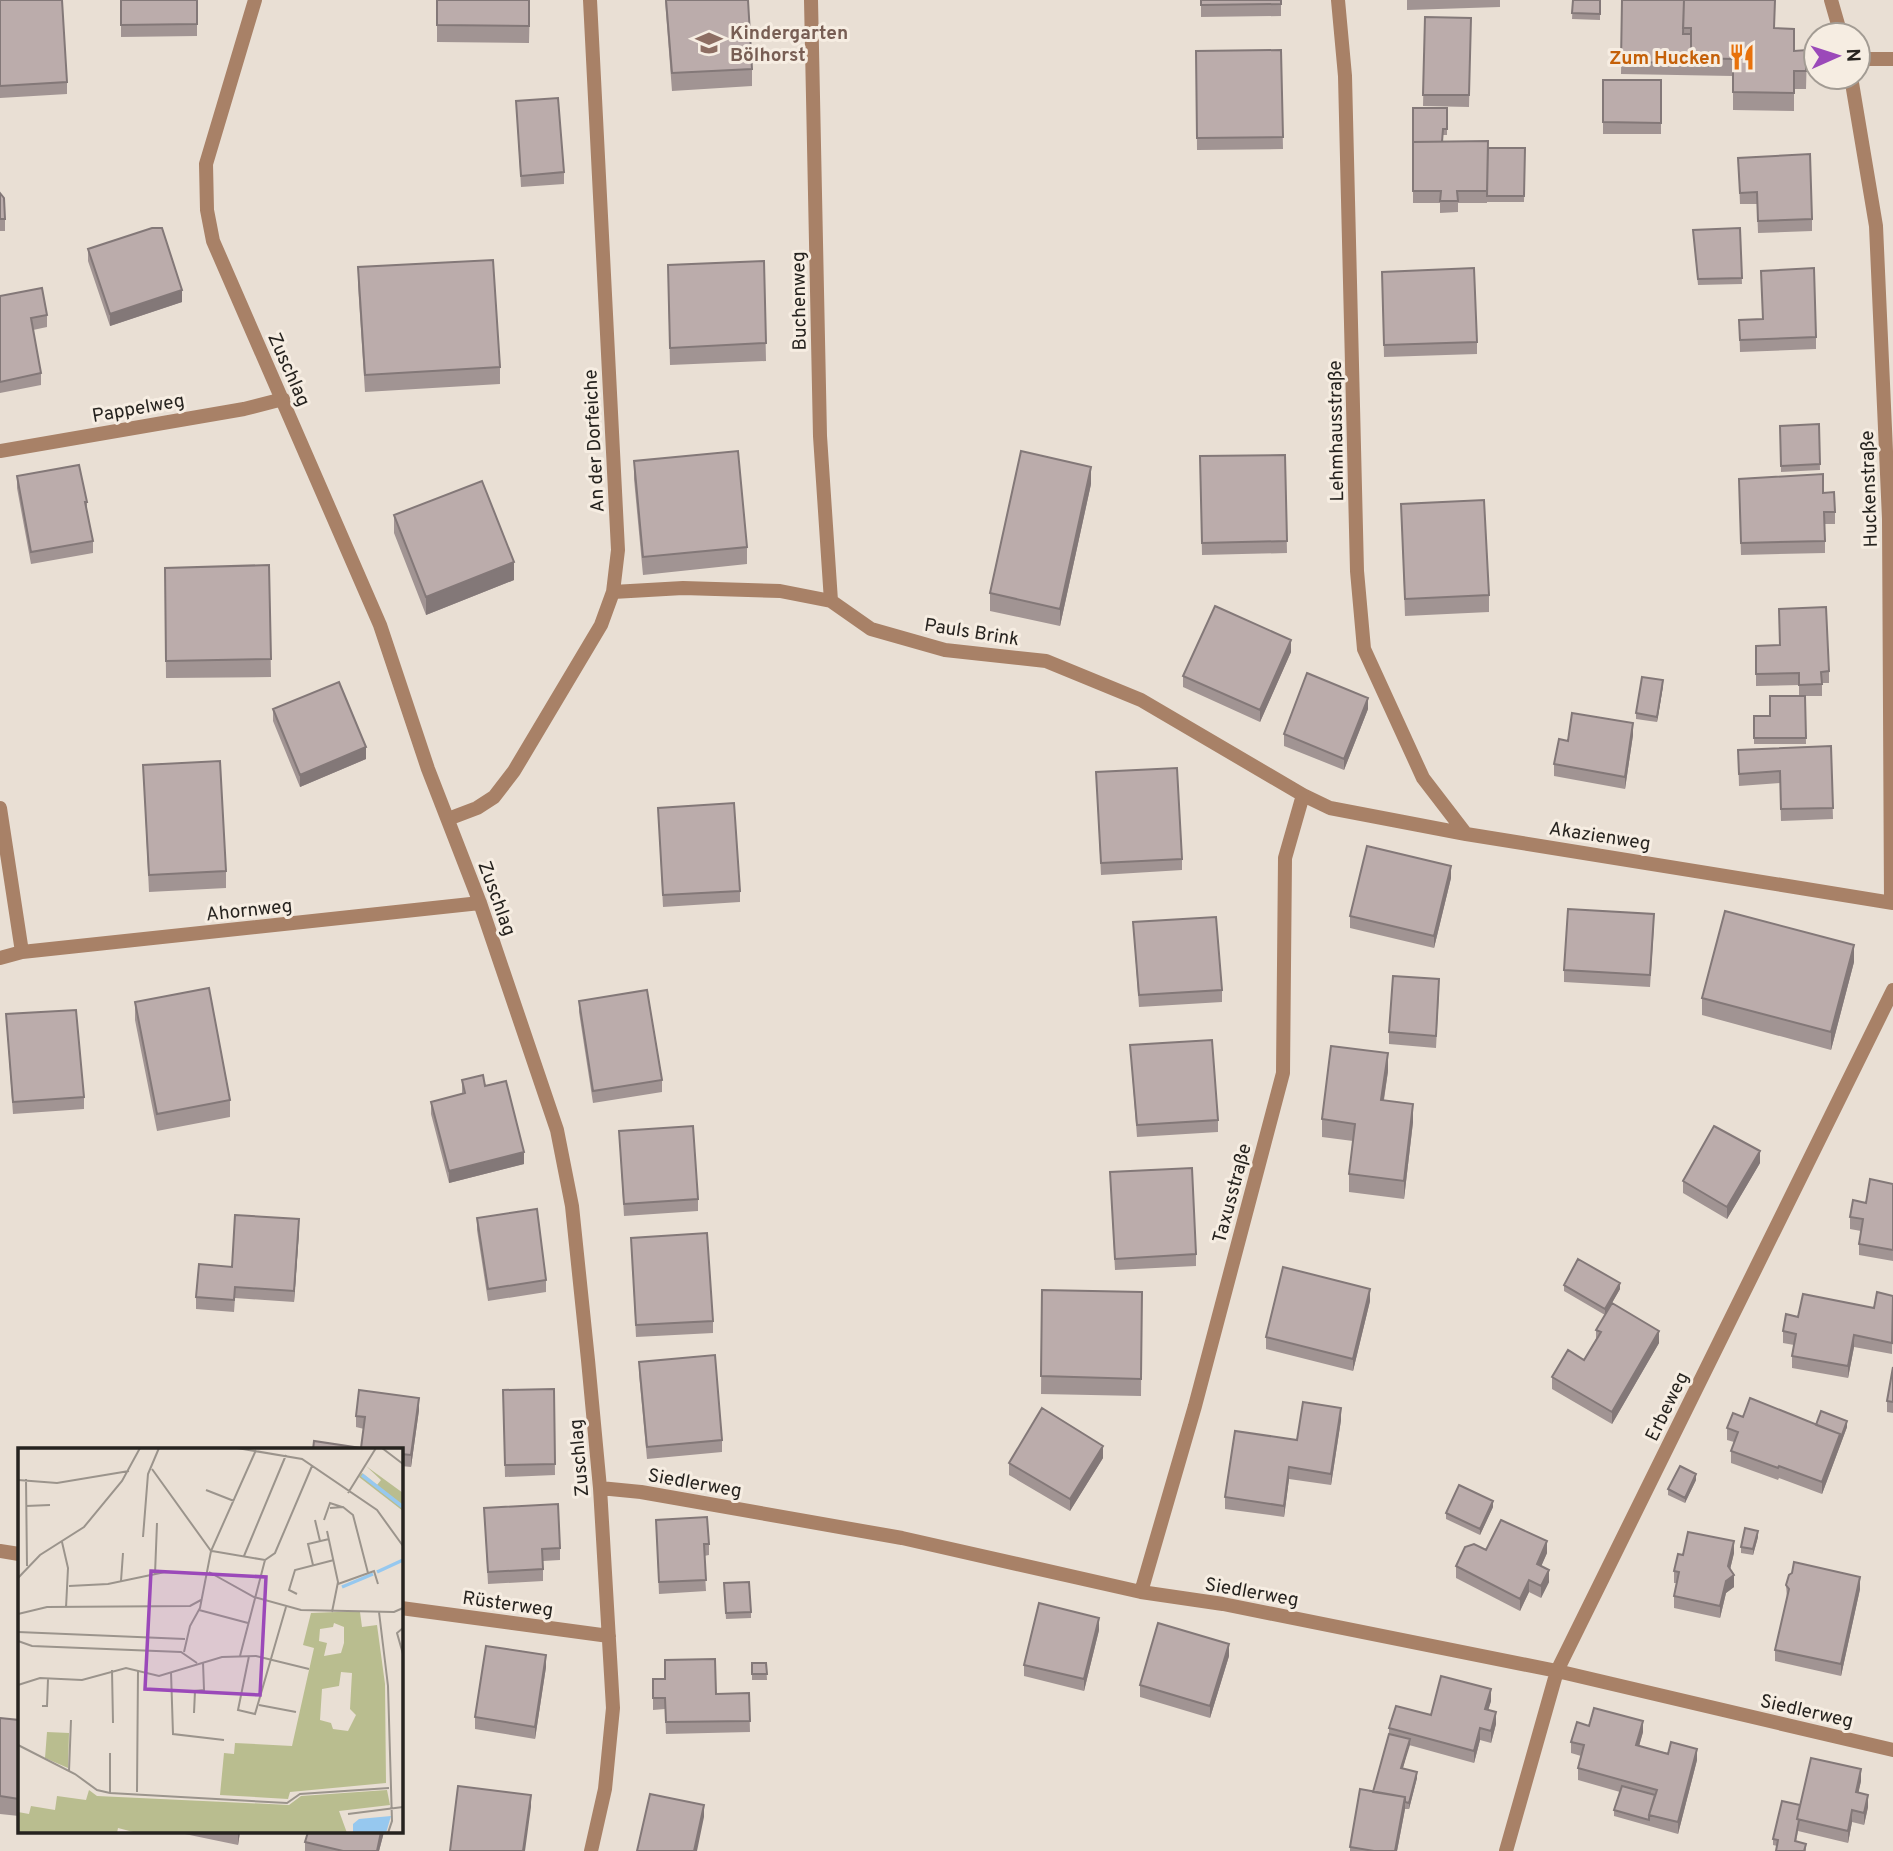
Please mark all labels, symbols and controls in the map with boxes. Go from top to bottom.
north arrow [1802,21,1872,91]
place label: Kindergarten Bölhorst [730,22,848,68]
school or university icon: Kindergarten Bölhorst [694,28,724,58]
restaurant icon: Zum Hucken [1727,42,1757,72]
place label: Zum Hucken [1609,47,1721,71]
text: N [1840,48,1864,63]
street label: Buchenweg [787,251,813,351]
street label: Zuschlag [261,329,315,410]
street label: Lehmhausstraße [1324,360,1350,502]
street label: An der Dorfeiche [579,369,611,513]
street label: Pappelweg [90,389,186,429]
street label: Huckenstraße [1856,430,1884,548]
street label: Pauls Brink [922,614,1021,652]
street label: Akazienweg [1547,817,1652,857]
street label: Zuschlag [472,858,521,939]
street label: Ahornweg [205,895,294,927]
street label: Taxusstraße [1208,1141,1258,1246]
street label: Erbeweg [1641,1368,1695,1446]
street label: Zuschlag [565,1418,595,1498]
inset map [18,1448,402,1834]
street label: Siedlerweg [646,1464,743,1504]
street label: Siedlerweg [1203,1573,1300,1613]
street label: Rüsterweg [461,1587,555,1623]
street label: Siedlerweg [1758,1690,1856,1734]

